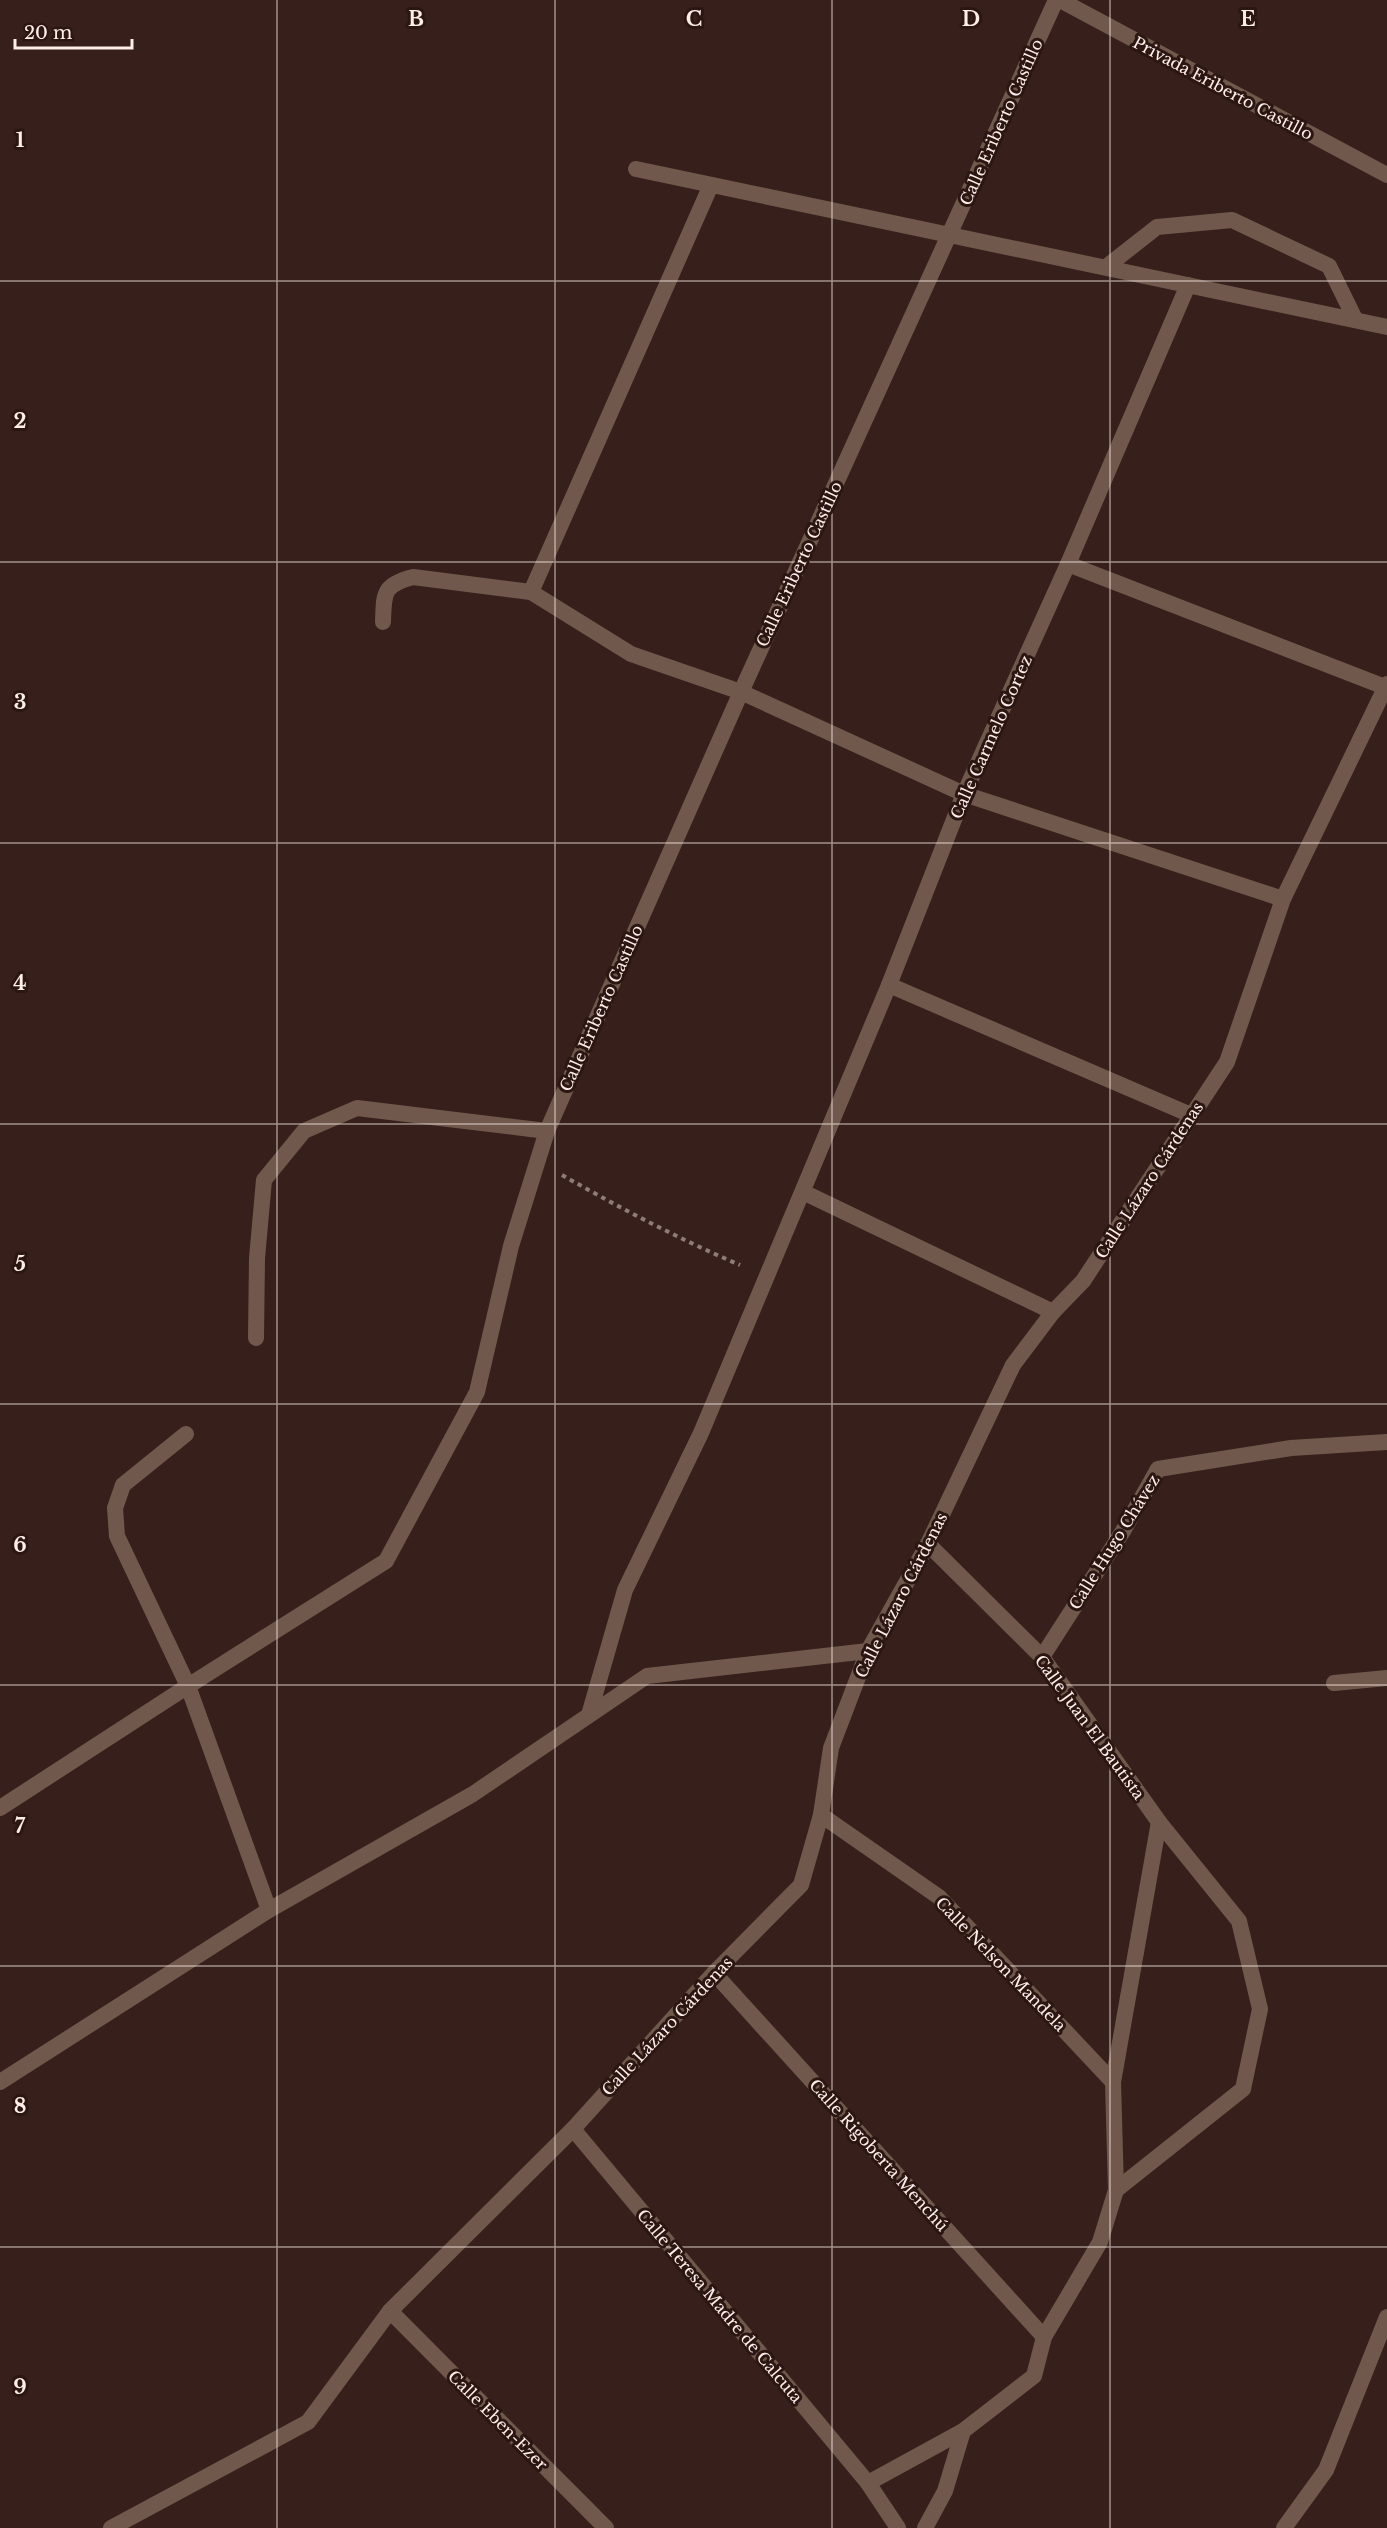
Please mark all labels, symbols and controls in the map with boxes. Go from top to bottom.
text: B [408,7,424,31]
text: C [686,7,702,31]
text: D [962,7,980,31]
text: E [1240,7,1256,31]
scale bar [15,12,132,50]
text: 20 m [24,22,72,44]
street label: Privada Eriberto Castillo [1130,32,1316,144]
street label: Calle Eriberto Castillo [955,36,1047,208]
text: 1 [16,128,25,152]
text: 2 [13,409,27,433]
street label: Calle Eriberto Castillo [752,478,846,650]
street label: Calle Carmelo Cortez [946,652,1036,822]
text: 3 [14,690,26,714]
street label: Calle Eriberto Castillo [555,922,647,1094]
text: 4 [13,971,27,995]
street label: Calle Lázaro Cárdenas [1091,1098,1207,1262]
text: 5 [14,1252,26,1276]
street label: Calle Hugo Chávez [1064,1471,1164,1613]
street label: Calle Lázaro Cárdenas [851,1509,951,1681]
text: 6 [13,1533,27,1557]
street label: Calle Juan El Bautista [1031,1651,1149,1803]
text: 7 [15,1814,26,1838]
street label: Calle Nelson Mandela [932,1893,1070,2035]
street label: Calle Lázaro Cárdenas [597,1952,737,2100]
street label: Calle Rigoberta Menchú [805,2075,953,2235]
text: 8 [14,2094,26,2118]
street label: Calle Teresa Madre de Calcuta [633,2205,807,2407]
street label: Calle Eben-Ezer [444,2366,552,2474]
text: 9 [13,2375,27,2399]

